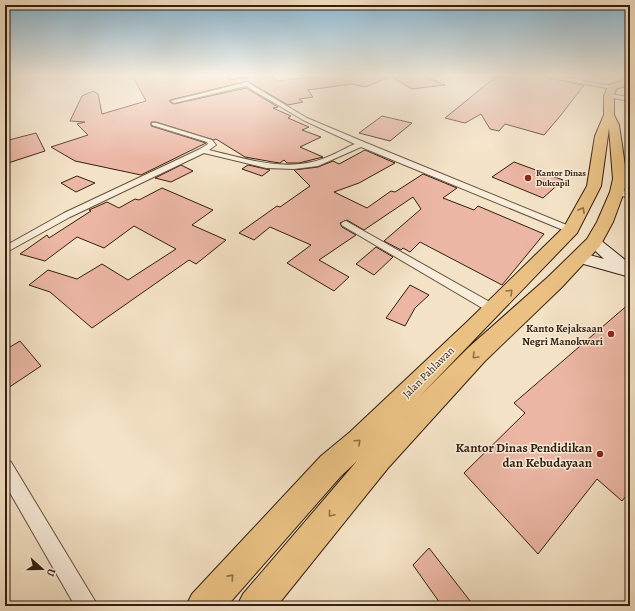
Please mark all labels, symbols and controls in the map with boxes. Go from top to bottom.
place label: Kantor Dinas Dukcapil [536,167,586,189]
marker: Kantor Dinas Dukcapil [523,173,533,183]
one-way arrow [578,207,585,214]
one-way arrow [505,289,513,296]
place label: Kanto Kejaksaan Negri Manokwari [522,321,603,349]
marker: Kanto Kejaksaan Negri Manokwari [606,329,616,339]
street label: Jalan Pahlawan [399,343,458,402]
one-way arrow [472,351,480,359]
one-way arrow [353,439,361,446]
place label: Kantor Dinas Pendidikan dan Kebudayaan [455,439,593,471]
marker: Kantor Dinas Pendidikan dan Kebudayaan [595,449,605,459]
one-way arrow [329,510,336,517]
north arrow [22,549,62,589]
text: U [42,566,59,579]
one-way arrow [226,574,233,582]

